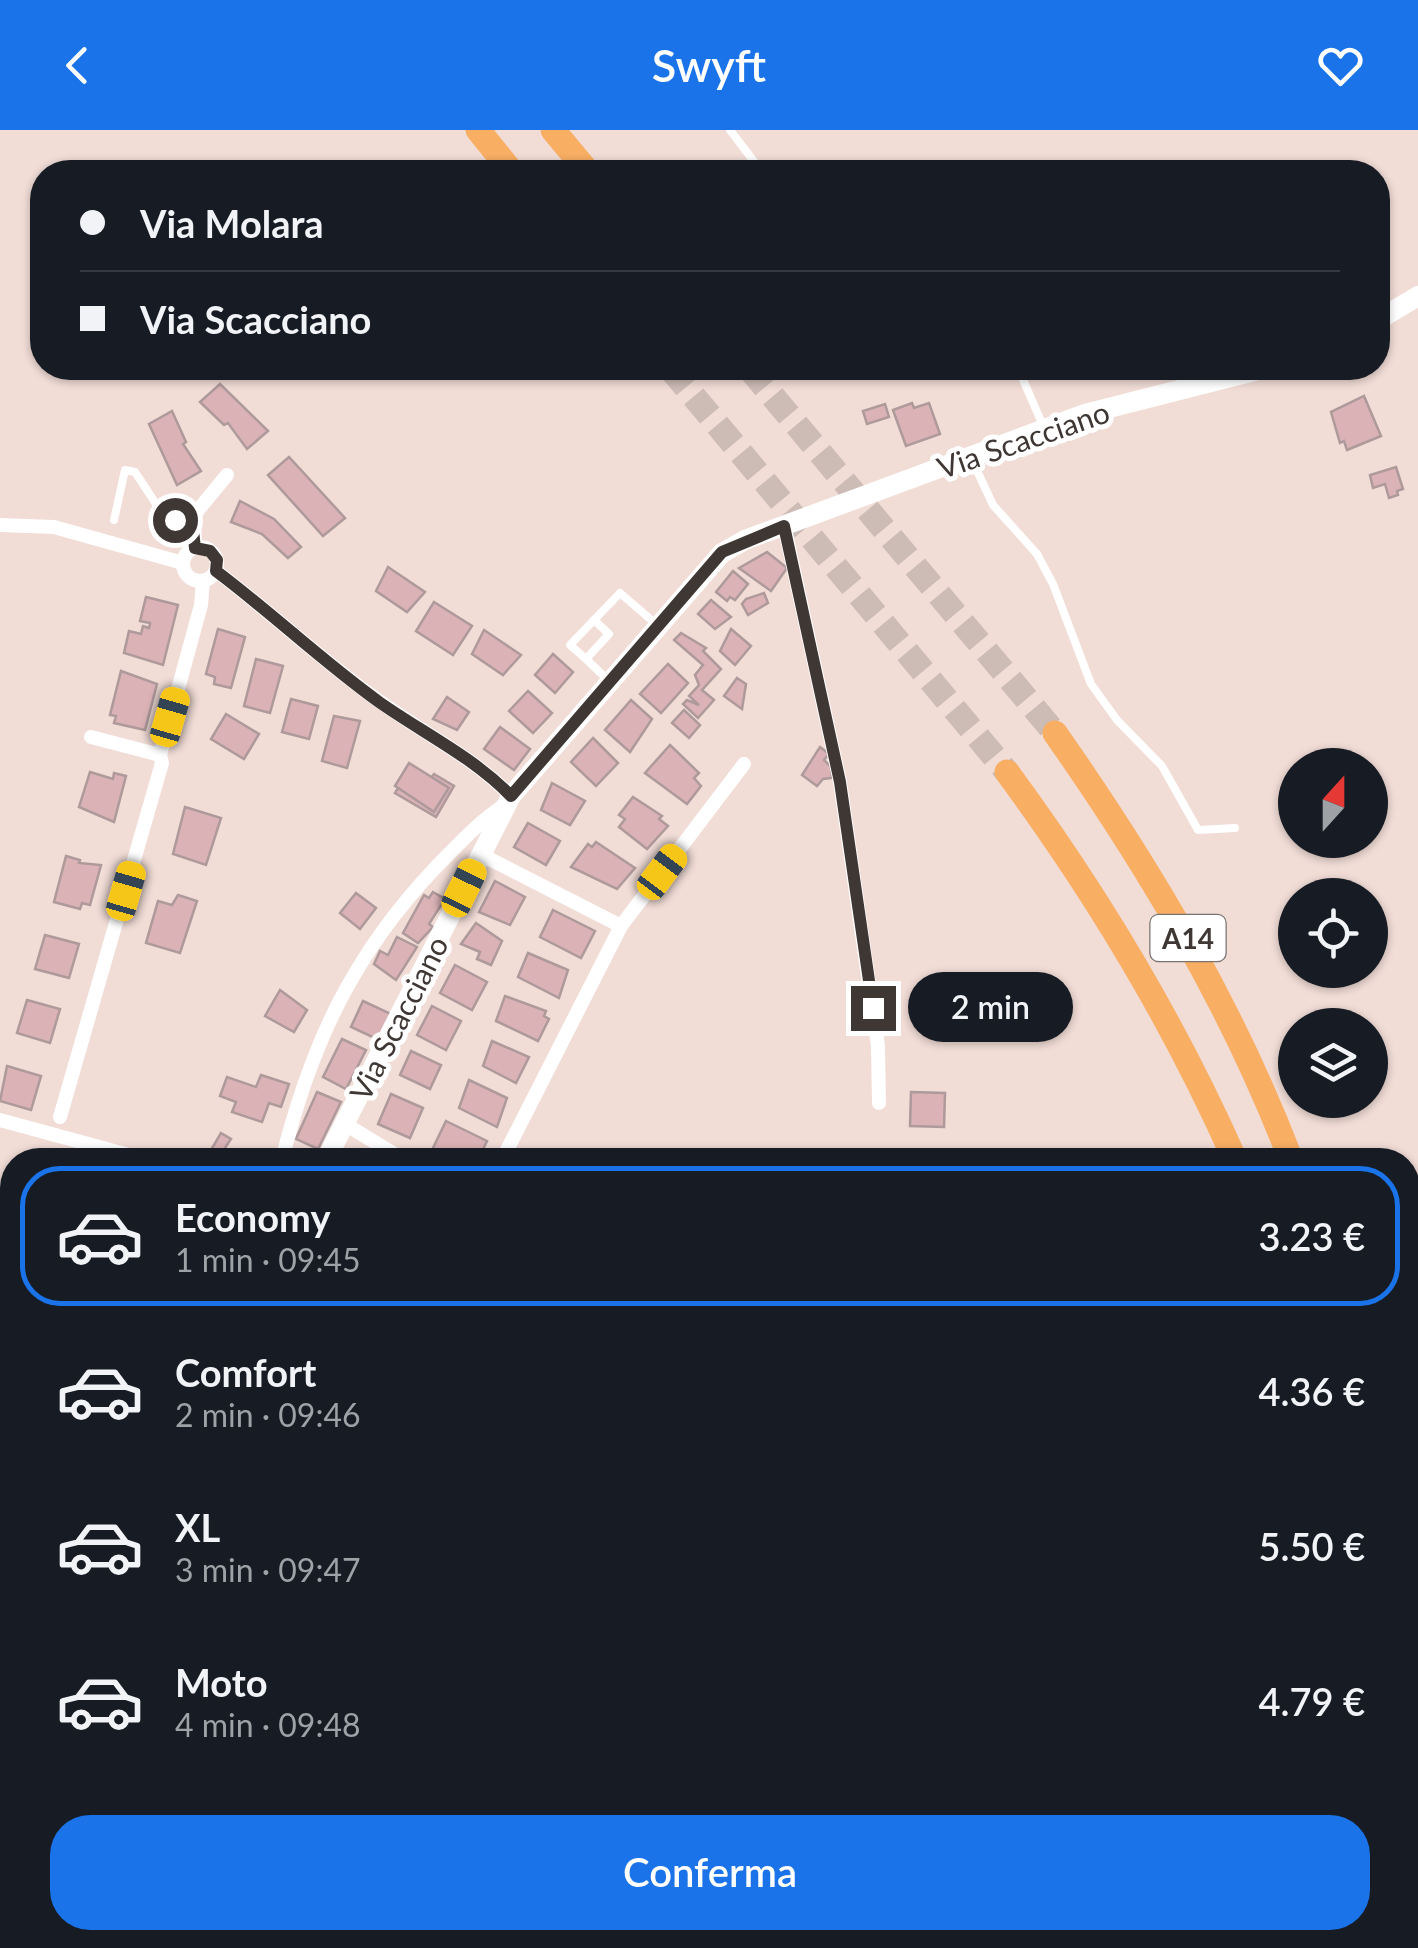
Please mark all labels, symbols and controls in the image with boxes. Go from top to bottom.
icon: back [50,38,105,93]
text: Swyft [652,38,766,92]
icon: heart [1313,38,1368,93]
text: Via Molara [140,200,324,246]
text: Via Scacciano [140,296,371,342]
street label: Via Scacciano [932,393,1114,485]
route start [153,498,198,543]
car [147,684,193,750]
north arrow [1278,748,1388,858]
map controls [1278,748,1388,1118]
car [632,839,692,905]
car [437,854,491,922]
car [103,858,149,924]
button: locate [1278,878,1388,988]
road number: A14 [1150,915,1226,961]
street label: Via Scacciano [341,930,455,1106]
callout: 2 min [908,973,1073,1043]
route end [851,986,896,1031]
text: 2 min [951,987,1030,1026]
button: layers [1278,1008,1388,1118]
icon: car [55,1191,145,1281]
text: Economy [175,1194,330,1240]
text: 3.23 € [1258,1213,1365,1259]
text: 1 min · 09:45 [175,1240,361,1279]
icon: car [55,1346,145,1436]
text: Comfort [175,1349,316,1395]
text: 4.36 € [1258,1368,1365,1414]
text: 2 min · 09:46 [175,1395,361,1434]
icon: car [55,1501,145,1591]
text: XL [175,1504,220,1550]
text: 5.50 € [1258,1523,1365,1569]
text: 3 min · 09:47 [175,1550,361,1589]
icon: car [55,1656,145,1746]
text: Moto [175,1659,268,1705]
text: 4.79 € [1258,1678,1365,1724]
text: 4 min · 09:48 [175,1705,361,1744]
button: Conferma [50,1815,1370,1930]

